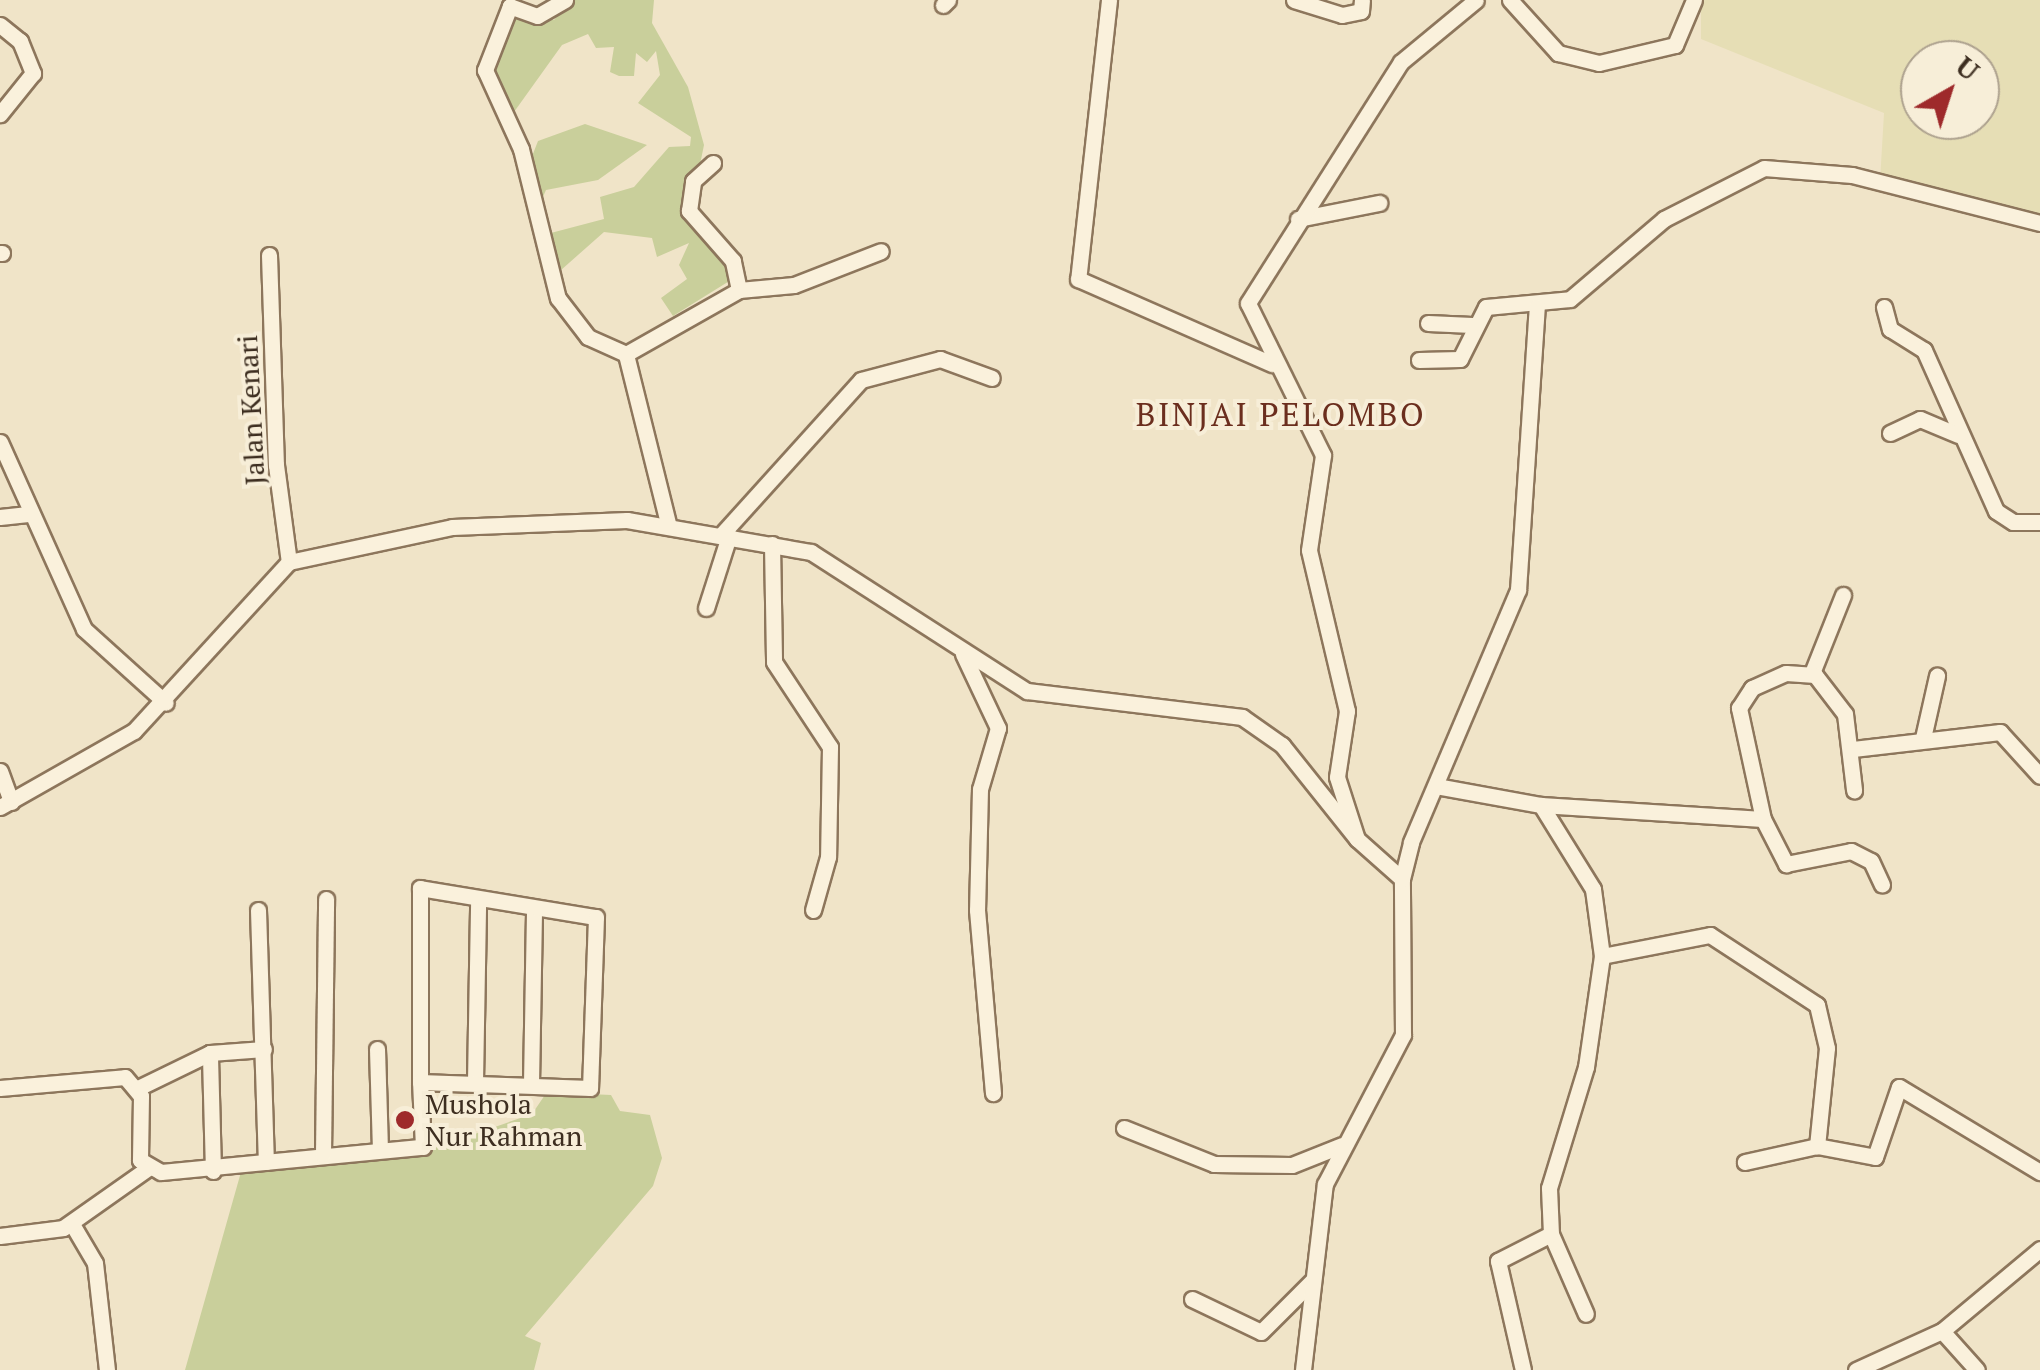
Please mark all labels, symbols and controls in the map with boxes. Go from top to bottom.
north arrow [1900,40,2000,140]
text: U [1949,47,1987,89]
street label: Jalan Kenari [230,334,272,486]
district label: BINJAI PELOMBO [1136,395,1426,433]
place label: Mushola Nur Rahman [425,1087,582,1153]
marker: Mushola Nur Rahman [394,1109,416,1131]

